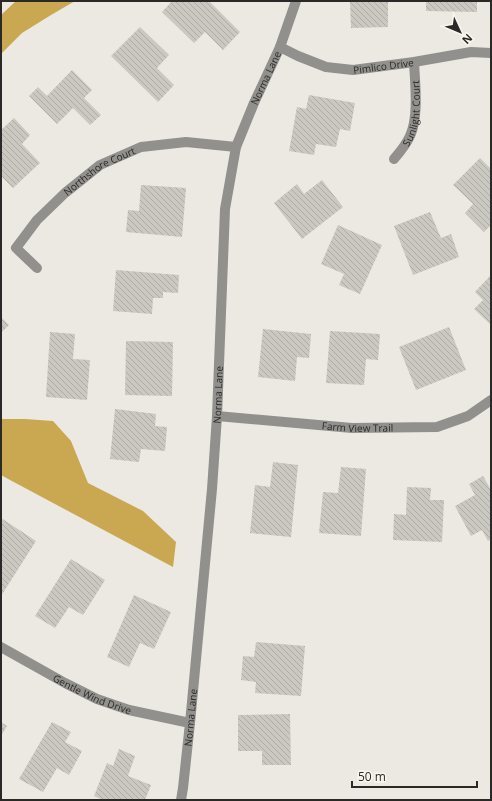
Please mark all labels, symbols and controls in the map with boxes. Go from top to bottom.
north arrow [440,12,480,52]
text: N [459,31,476,48]
street label: Norma Lane [247,49,284,107]
street label: Pimlico Drive [352,55,415,77]
street label: Sunlight Court [399,80,423,149]
street label: Northshore Court [60,143,138,199]
street label: Norma Lane [209,365,226,424]
street label: Farm View Trail [321,418,393,435]
street label: Gentle Wind Drive [50,671,134,717]
street label: Norma Lane [181,688,200,747]
scale bar [352,763,477,789]
text: 50 m [358,768,386,785]

